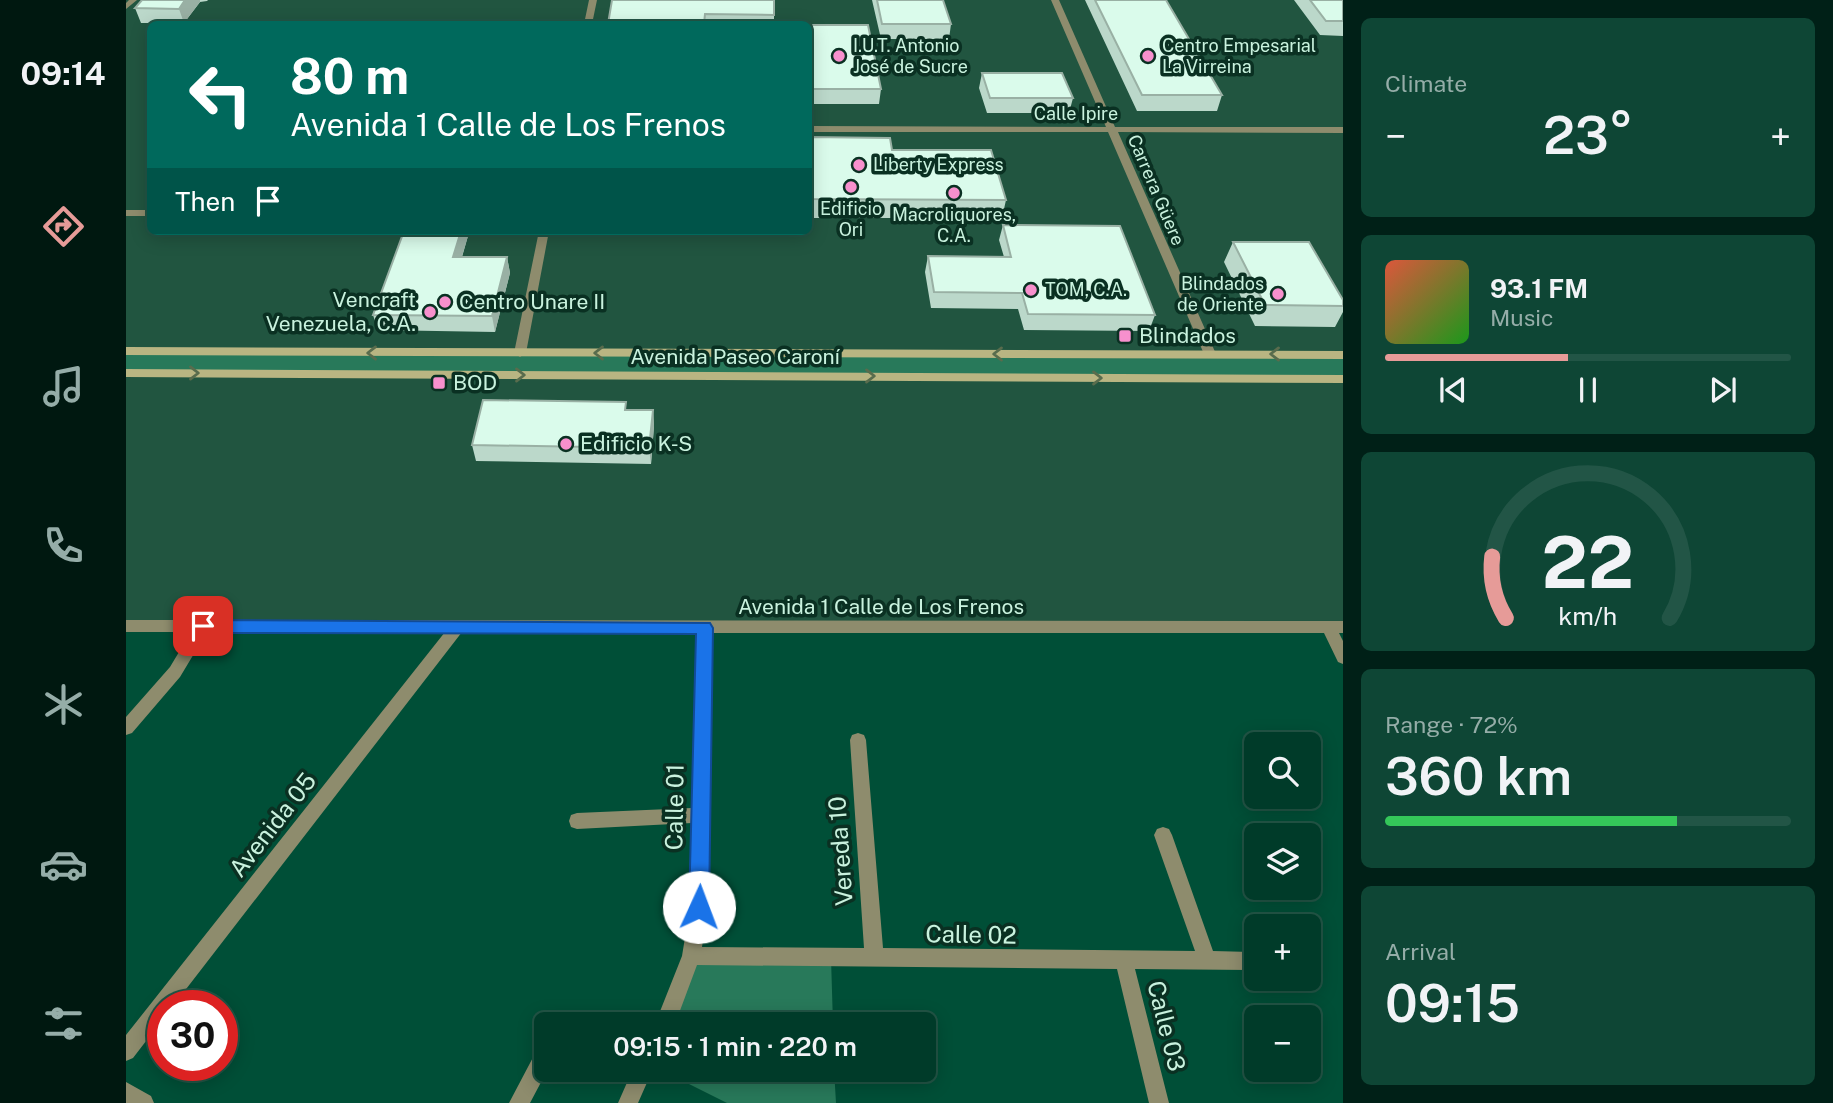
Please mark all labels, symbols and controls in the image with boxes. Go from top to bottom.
place label: I.U.T. Antonio José de Sucre [853,35,968,77]
place label: Centro Empesarial La Virreina [1162,35,1316,77]
text: 80 m [290,47,409,105]
marker: I.U.T. Antonio José de Sucre [831,48,847,64]
marker: Centro Empesarial La Virreina [1140,48,1156,64]
icon: left [175,49,266,140]
text: 09:14 [21,55,105,92]
text: Climate [1385,70,1467,97]
street label: Calle Ipire [1034,103,1118,124]
text: 23° [1543,105,1633,166]
text: Avenida 1 Calle de Los Frenos [290,106,726,143]
text: − [1385,114,1406,159]
text: + [1770,114,1791,159]
street label: Carrera Güere [1124,131,1189,248]
place label: Liberty Express [873,154,1004,175]
marker: Liberty Express [851,157,867,173]
marker: Edificio Ori [843,179,859,195]
icon: arrive [249,182,287,220]
marker: Macroliquores, C.A. [946,185,962,201]
text: Then [175,186,235,217]
place label: Edificio Ori [820,198,882,240]
icon: directions [39,202,88,251]
place label: Macroliquores, C.A. [892,204,1016,246]
place label: Blindados de Oriente [1177,273,1264,315]
text: 93.1 FM [1490,273,1588,304]
place label: TOM, C.A. [1045,279,1127,300]
marker: TOM, C.A. [1023,282,1039,298]
marker: Blindados de Oriente [1270,286,1286,302]
place label: Vencraft Venezuela, C.A. [266,287,416,336]
place label: Centro Unare II [459,289,605,314]
marker: Centro Unare II [437,294,453,310]
marker: Vencraft Venezuela, C.A. [422,304,438,320]
text: Music [1490,304,1554,331]
place label: Blindados [1139,323,1236,348]
marker: Blindados [1117,328,1133,344]
street label: Avenida Paseo Caroní [630,344,841,369]
one-way arrow [366,345,377,360]
one-way arrow [594,345,604,361]
one-way arrow [993,346,1003,362]
one-way arrow [1269,346,1280,362]
icon: music [39,362,88,411]
one-way arrow [189,365,200,381]
one-way arrow [515,367,525,383]
one-way arrow [864,369,875,384]
place label: BOD [453,370,497,395]
one-way arrow [1092,370,1103,386]
icon: previous [1434,371,1472,409]
icon: pause [1569,371,1607,409]
icon: next [1704,371,1742,409]
marker: BOD [431,375,447,391]
place label: Edificio K-S [580,431,692,456]
marker: Edificio K-S [558,436,574,452]
text: 22 [1542,519,1634,604]
icon: phone [39,521,88,570]
street label: Avenida 1 Calle de Los Frenos [738,594,1024,619]
pin [173,596,233,656]
text: km/h [1559,600,1617,630]
icon: arrive [184,607,222,645]
icon: climate [39,680,88,729]
text: Range · 72% [1385,711,1518,738]
map controls [1244,732,1321,1082]
button: search [1244,732,1321,809]
text: 360 km [1385,746,1572,807]
street label: Calle 01 [659,763,689,851]
street label: Avenida 05 [223,767,322,882]
street label: Vereda 10 [822,796,858,907]
button: layers [1244,823,1321,900]
icon: car [39,840,88,889]
position arrow [662,870,736,944]
button: + [1244,914,1321,991]
street label: Calle 02 [925,919,1017,949]
text: Arrival [1385,938,1456,965]
text: 09:15 [1385,973,1520,1034]
street label: Calle 03 [1142,978,1192,1074]
speed limit sign: 30 [147,990,238,1081]
icon: filters [39,999,88,1048]
button: − [1244,1005,1321,1082]
text: 09:15 · 1 min · 220 m [613,1031,857,1062]

